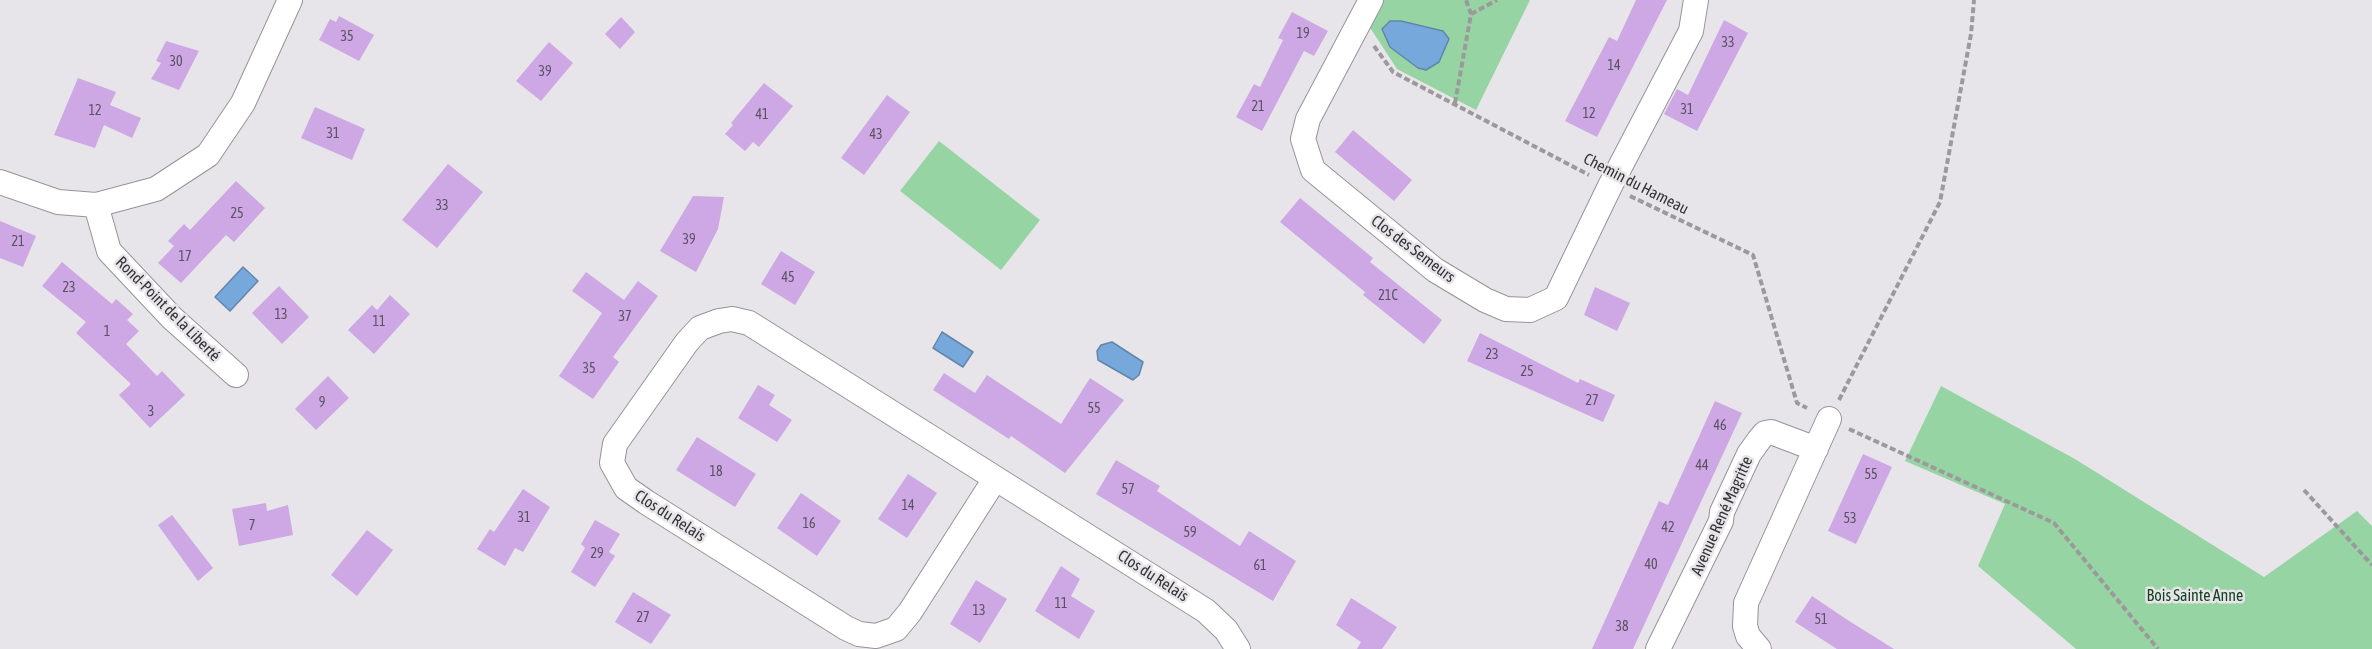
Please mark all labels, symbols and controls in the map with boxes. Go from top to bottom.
house number: 19 [1296,26,1310,42]
house number: 35 [340,29,354,45]
house number: 33 [1721,35,1735,51]
house number: 30 [169,54,183,70]
house number: 14 [1607,58,1621,74]
house number: 39 [538,64,552,80]
house number: 21 [1251,99,1265,115]
house number: 31 [1680,102,1694,118]
house number: 12 [88,103,102,119]
house number: 12 [1582,106,1596,122]
house number: 41 [755,107,769,123]
house number: 31 [326,126,340,142]
house number: 43 [869,127,883,143]
street label: Chemin du Hameau [1580,149,1692,219]
house number: 33 [435,198,449,214]
house number: 25 [230,206,244,222]
street label: Clos des Semeurs [1367,211,1459,287]
house number: 39 [682,232,696,248]
house number: 21 [11,234,25,250]
house number: 17 [178,249,192,265]
street label: Rond-Point de la Liberté [112,253,224,365]
house number: 45 [781,270,795,286]
house number: 23 [62,280,76,296]
house number: 21C [1378,288,1398,304]
house number: 13 [274,307,288,323]
house number: 37 [618,309,632,325]
house number: 11 [372,314,386,330]
house number: 1 [104,324,110,340]
house number: 23 [1485,347,1499,363]
house number: 35 [582,361,596,377]
house number: 25 [1520,364,1534,380]
house number: 27 [1585,393,1599,409]
house number: 9 [319,395,325,411]
house number: 55 [1087,401,1101,417]
house number: 3 [148,404,154,420]
house number: 46 [1713,418,1727,434]
street label: Avenue René Magritte [1687,453,1757,579]
house number: 44 [1695,458,1709,474]
house number: 18 [709,464,723,480]
house number: 55 [1864,467,1878,483]
house number: 57 [1121,482,1135,498]
street label: Clos du Relais [631,486,709,546]
house number: 14 [901,498,915,514]
house number: 31 [517,510,531,526]
house number: 53 [1843,511,1857,527]
house number: 16 [802,516,816,532]
house number: 7 [249,518,255,534]
house number: 42 [1661,520,1675,536]
house number: 59 [1183,525,1197,541]
house number: 29 [590,546,604,562]
street label: Clos du Relais [1114,546,1192,606]
house number: 40 [1644,557,1658,573]
house number: 61 [1253,558,1267,574]
park label: Bois Sainte Anne [2147,586,2243,606]
house number: 11 [1054,596,1068,612]
house number: 13 [972,603,986,619]
house number: 27 [636,610,650,626]
house number: 51 [1814,612,1828,628]
house number: 38 [1615,619,1629,635]

